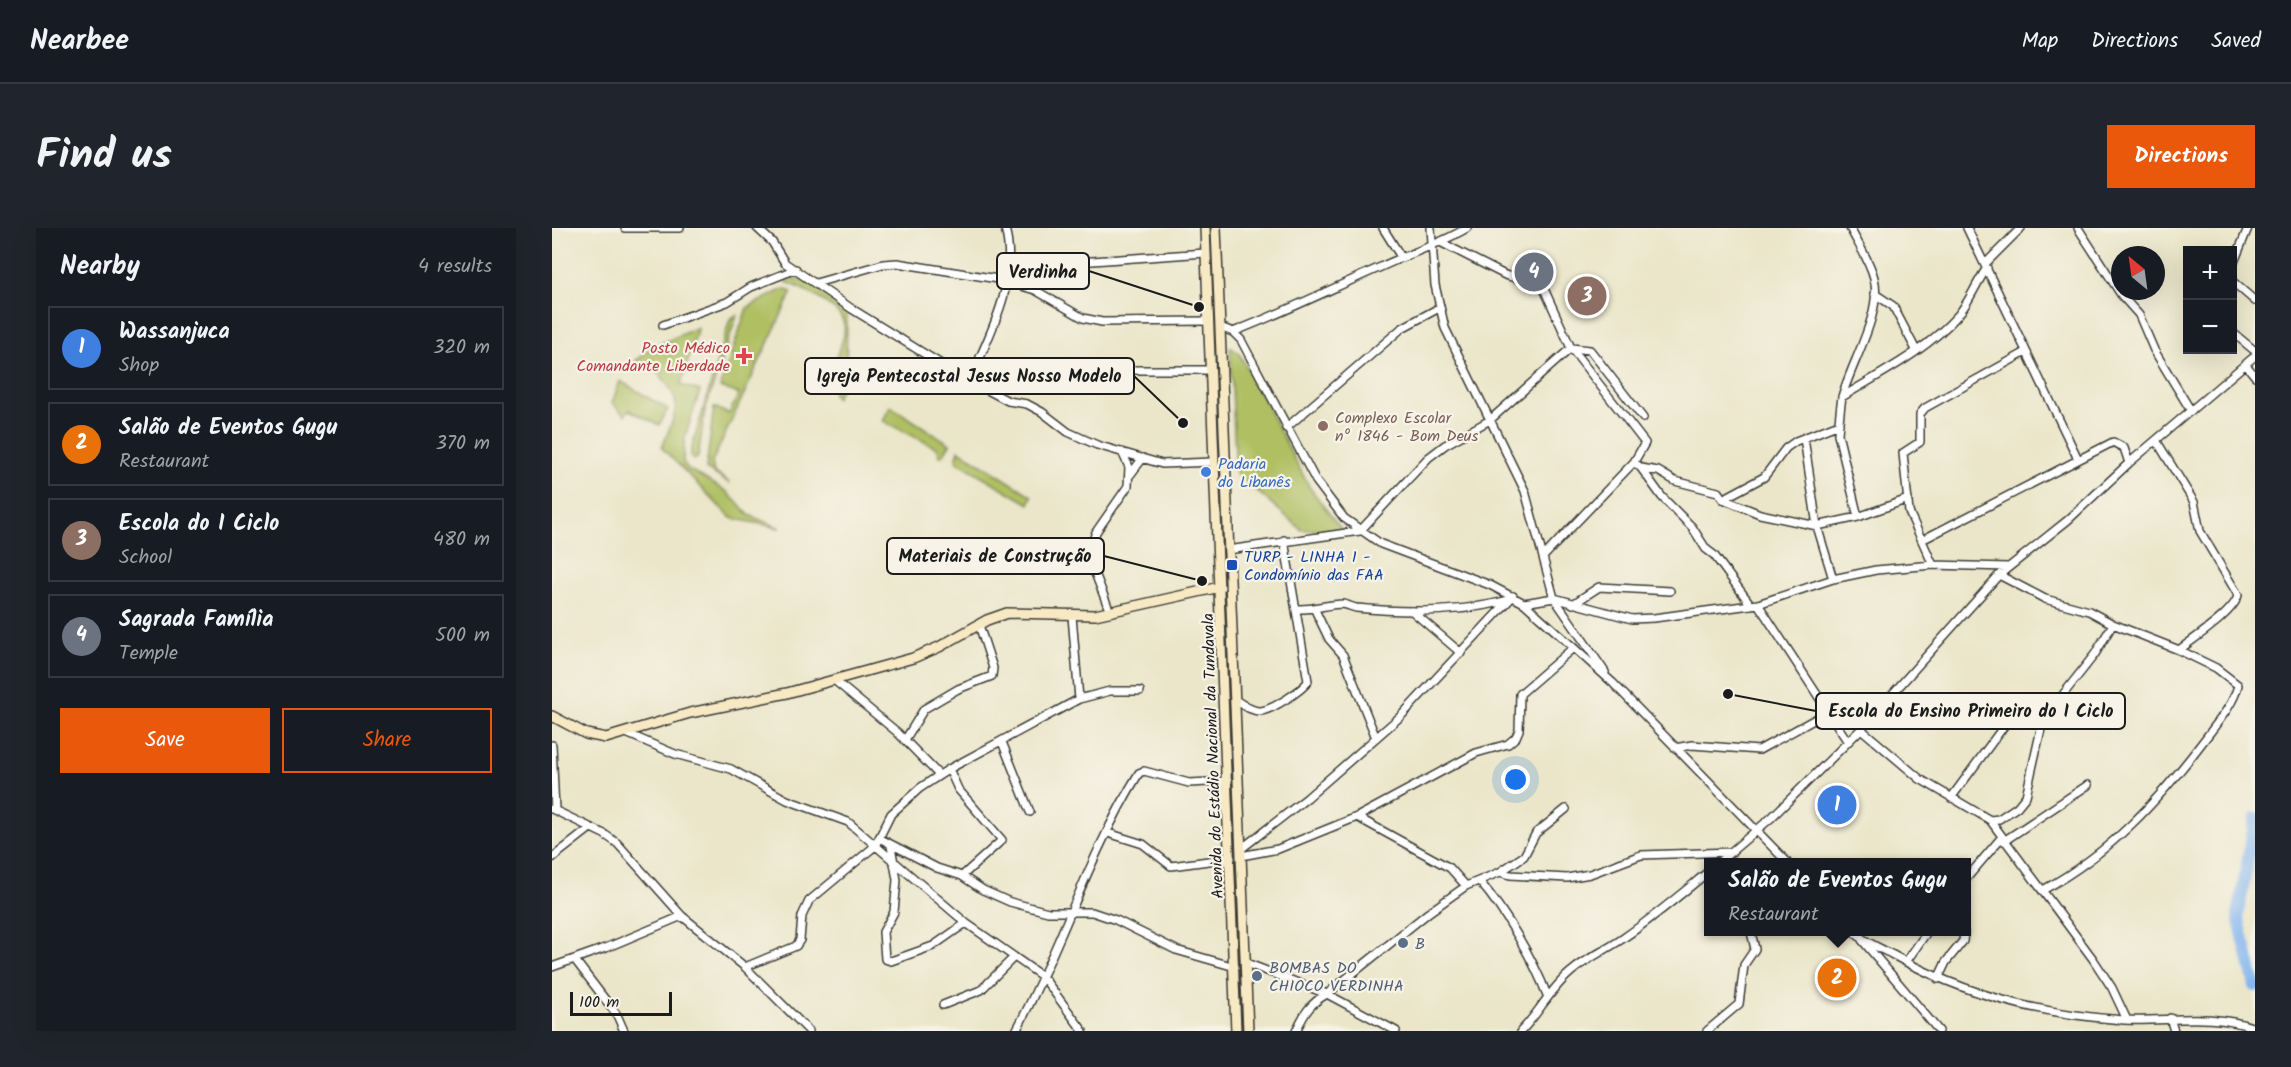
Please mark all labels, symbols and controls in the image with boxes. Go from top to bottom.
text: Nearbee [30,19,129,64]
text: Map [2022,25,2058,58]
text: Directions [2091,25,2178,58]
text: Saved [2211,25,2261,58]
text: Find us [36,123,172,190]
button: Directions [2107,125,2255,188]
text: Nearby [60,246,140,288]
north arrow [2111,246,2165,300]
map controls [2183,246,2237,354]
button: + [2183,246,2237,300]
pin: 4 [1514,250,1554,294]
text: 4 results [418,251,492,283]
callout: Verdinha [997,253,1089,289]
text: Verdinha [1009,259,1077,288]
pin: 3 [1568,274,1606,318]
button: − [2183,300,2237,354]
text: Wassanjuca [119,315,230,350]
text: 1 [78,332,85,364]
text: 320 m [433,332,490,364]
place label: Posto Médico Comandante Liberdade [576,336,730,379]
marker: Posto Médico Comandante Liberdade [735,347,753,365]
text: Shop [119,350,159,382]
callout: Igreja Pentecostal Jesus Nosso Modelo [805,358,1134,394]
text: Igreja Pentecostal Jesus Nosso Modelo [816,363,1122,392]
place label: Complexo Escolar nº 1846 - Bom Deus [1335,406,1479,449]
text: Salão de Eventos Gugu [119,411,337,446]
marker: Complexo Escolar nº 1846 - Bom Deus [1316,419,1330,433]
text: 2 [76,428,87,460]
text: 370 m [435,428,490,460]
text: Restaurant [119,446,209,478]
place label: Padaria do Libanês [1218,452,1291,495]
marker: Padaria do Libanês [1199,465,1213,479]
text: Escola do I Ciclo [119,507,279,542]
text: 3 [76,524,87,556]
text: 480 m [433,524,490,556]
callout: Materiais de Construção [887,538,1104,574]
text: School [119,542,172,574]
text: Materiais de Construção [899,543,1091,572]
place label: TURP - LINHA 1 - Condomínio das FAA [1244,545,1384,588]
marker: TURP - LINHA 1 - Condomínio das FAA [1225,558,1239,572]
text: Sagrada Família [119,603,273,638]
street label: Avenida do Estádio Nacional da Tundavala [1196,613,1231,899]
text: 4 [76,620,87,652]
text: 500 m [435,620,490,652]
text: Temple [119,638,178,670]
callout: Escola do Ensino Primeiro do I Ciclo [1816,693,2125,729]
text: Escola do Ensino Primeiro do I Ciclo [1828,698,2114,727]
button: Save [60,708,270,773]
button: Share [282,708,492,773]
your location [1501,765,1530,794]
pin: 1 [1818,782,1856,828]
popup [1704,858,1971,936]
text: Salão de Eventos Gugu [1728,864,1947,899]
text: Restaurant [1728,899,1819,931]
place label: B [1415,932,1425,957]
marker: B [1396,936,1410,950]
place label: BOMBAS DO CHIOCO VERDINHA [1269,956,1404,999]
pin: 2 [1818,956,1856,1000]
marker: BOMBAS DO CHIOCO VERDINHA [1250,969,1264,983]
scale bar [570,989,672,1016]
text: 100 m [579,990,619,1015]

